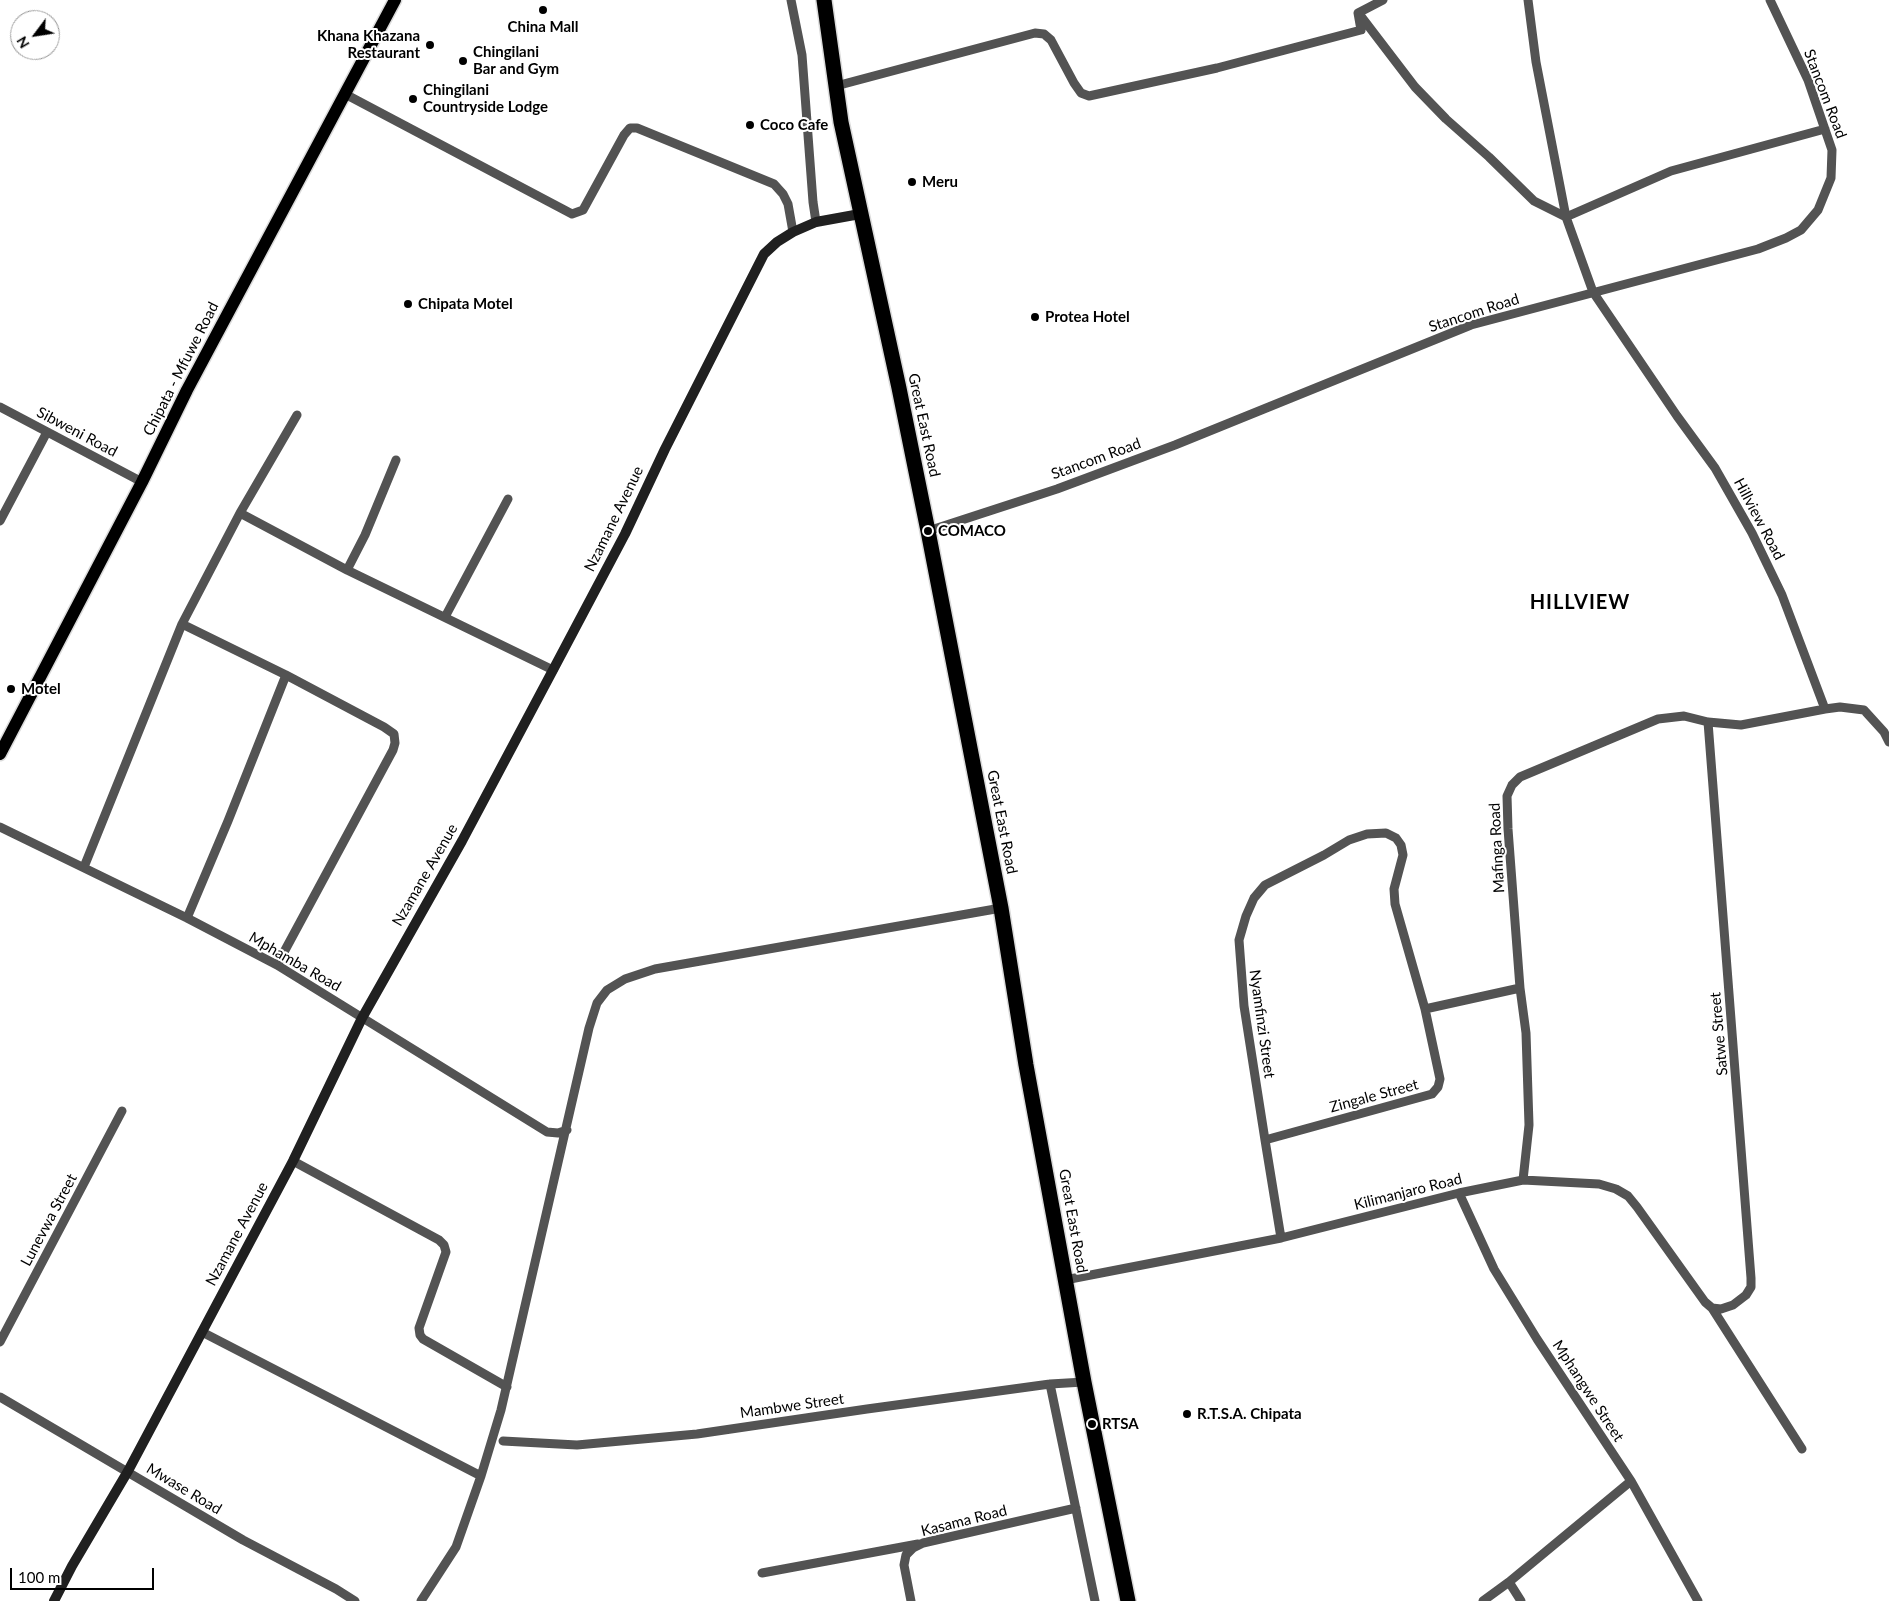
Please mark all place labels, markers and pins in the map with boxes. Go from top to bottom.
marker: China Mall [537,4,549,16]
place label: China Mall [508,18,578,36]
place label: Khana Khazana Restaurant [317,27,420,62]
marker: Khana Khazana Restaurant [424,39,436,51]
place label: Chingilani Bar and Gym [473,43,559,78]
marker: Chingilani Bar and Gym [457,55,469,67]
place label: Chingilani Countryside Lodge [423,81,548,116]
marker: Chingilani Countryside Lodge [407,93,419,105]
place label: Coco Cafe [760,116,828,134]
marker: Coco Cafe [744,119,756,131]
place label: Meru [922,173,958,191]
marker: Meru [906,176,918,188]
place label: Chipata Motel [418,295,513,313]
marker: Chipata Motel [402,298,414,310]
place label: Protea Hotel [1045,308,1130,326]
marker: Protea Hotel [1029,311,1041,323]
place label: COMACO [938,522,1006,540]
marker: COMACO [922,525,934,537]
place label: Motel [21,680,61,698]
marker: Motel [5,683,17,695]
place label: R.T.S.A. Chipata [1197,1405,1302,1423]
marker: R.T.S.A. Chipata [1181,1408,1193,1420]
place label: RTSA [1102,1415,1139,1433]
marker: RTSA [1086,1418,1098,1430]

